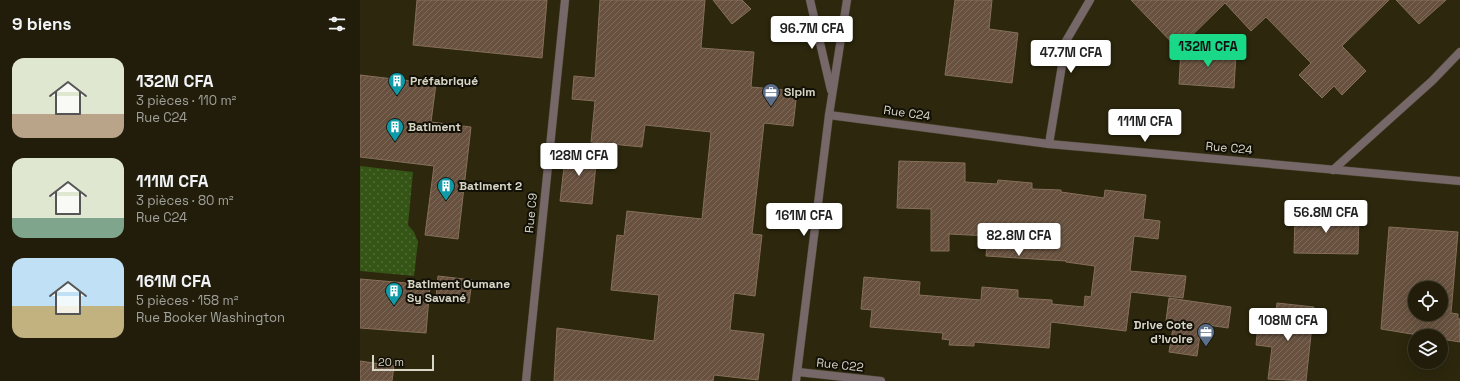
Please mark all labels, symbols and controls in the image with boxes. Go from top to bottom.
text: 9 biens [12,13,71,35]
icon: filters [326,13,348,35]
pin: 96.7M CFA [766,16,858,50]
text: 96.7M CFA [780,20,844,37]
pin: 132M CFA [1167,34,1249,68]
text: 132M CFA [1178,38,1238,55]
pin: 47.7M CFA [1025,40,1117,74]
text: 47.7M CFA [1040,44,1102,61]
text: 132M CFA [136,70,214,92]
building icon: Préfabriqué [387,71,407,96]
place label: Préfabriqué [410,73,478,89]
icon: home [44,74,92,122]
office icon: Sipim [761,82,781,107]
place label: Sipim [784,84,816,100]
text: 3 pièces · 110 m² [136,92,236,109]
street label: Rue C24 [883,102,932,124]
text: Rue C24 [136,109,187,126]
pin: 111M CFA [1104,109,1186,143]
text: 111M CFA [1117,113,1173,130]
building icon: Batiment [385,117,405,142]
place label: Batiment [408,119,461,135]
street label: Rue C24 [1205,138,1254,158]
pin: 128M CFA [538,143,620,177]
text: 128M CFA [549,147,609,164]
text: 111M CFA [136,170,208,192]
icon: home [44,174,92,222]
building icon: Batiment 2 [436,176,456,201]
place label: Batiment 2 [459,178,522,194]
text: 3 pièces · 80 m² [136,192,234,209]
street label: Rue C9 [521,192,541,234]
pin: 56.8M CFA [1280,200,1372,234]
pin: 161M CFA [763,203,845,237]
text: 56.8M CFA [1293,204,1359,221]
text: 161M CFA [775,207,833,224]
text: Rue C24 [136,209,187,226]
pin: 82.8M CFA [973,223,1065,257]
text: 82.8M CFA [987,227,1051,244]
text: 161M CFA [136,270,211,292]
icon: home [44,274,92,322]
place label: Batiment Oumane Sy Savané [407,276,510,306]
building icon: Batiment Oumane Sy Savané [384,281,404,306]
map controls [1408,281,1448,369]
button: locate [1408,281,1448,321]
text: 5 pièces · 158 m² [136,292,238,309]
pin: 108M CFA [1247,308,1329,342]
text: Rue Booker Washington [136,309,285,326]
text: 108M CFA [1258,312,1318,329]
place label: Drive Cote d'Ivoire [1134,317,1193,347]
office icon: Drive Cote d'Ivoire [1196,322,1216,347]
button: layers [1408,329,1448,369]
scale bar [372,353,434,372]
text: 20 m [378,355,404,369]
street label: Rue C22 [816,355,864,375]

